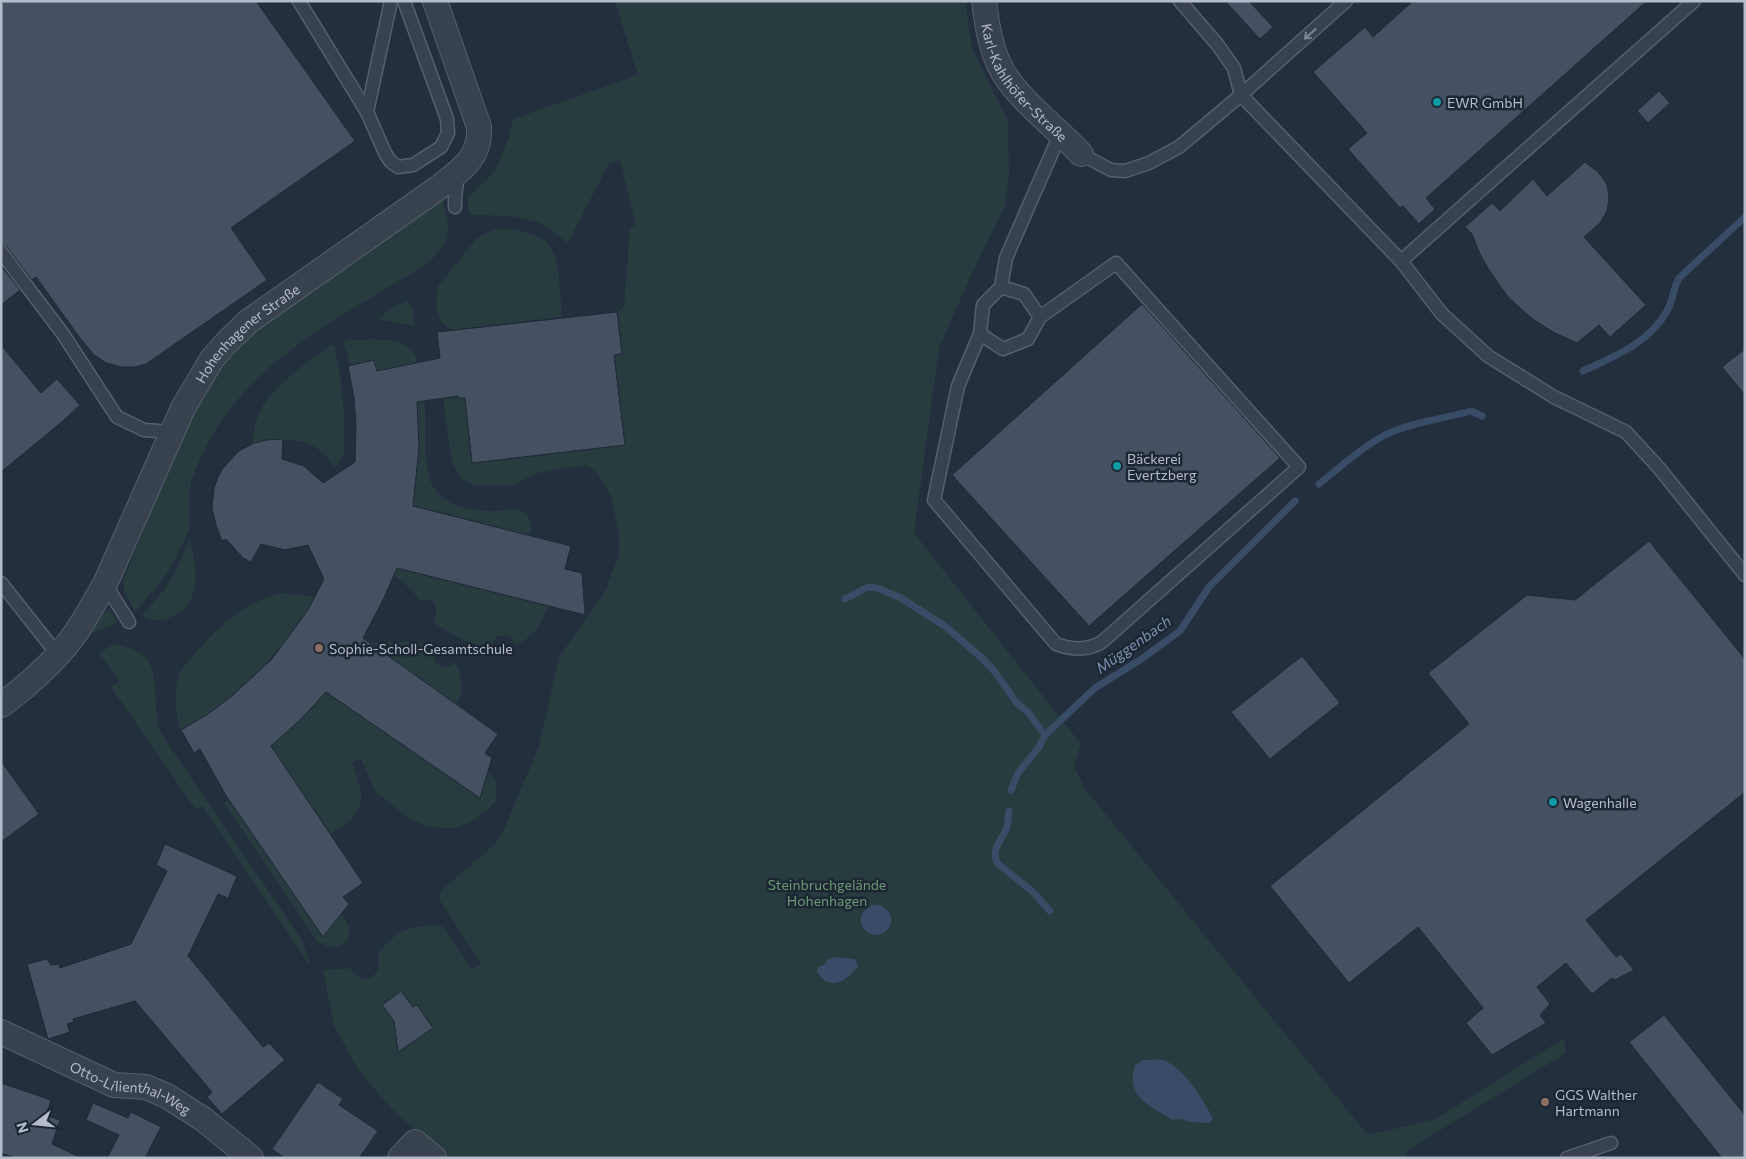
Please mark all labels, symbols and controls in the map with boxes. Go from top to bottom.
street label: Karl-Kahlhöfer-Straße [979,22,1071,145]
one-way arrow [1303,28,1316,40]
place label: EWR GmbH [1447,94,1523,111]
marker: EWR GmbH [1431,96,1443,108]
street label: Hohenhagener Straße [191,280,303,386]
place label: Bäckerei Evertzberg [1127,450,1197,483]
marker: Bäckerei Evertzberg [1111,460,1123,472]
water label: Müggenbach [1092,611,1174,677]
place label: Sophie-Scholl-Gesamtschule [329,640,513,657]
marker: Sophie-Scholl-Gesamtschule [313,642,325,654]
place label: Wagenhalle [1563,794,1637,811]
marker: Wagenhalle [1547,796,1559,808]
park label: Steinbruchgelände Hohenhagen [768,876,886,909]
street label: Otto-Lilienthal-Weg [67,1057,195,1118]
place label: GGS Walther Hartmann [1555,1086,1638,1119]
marker: GGS Walther Hartmann [1539,1096,1551,1108]
north arrow [10,1099,60,1149]
text: N [12,1120,32,1135]

